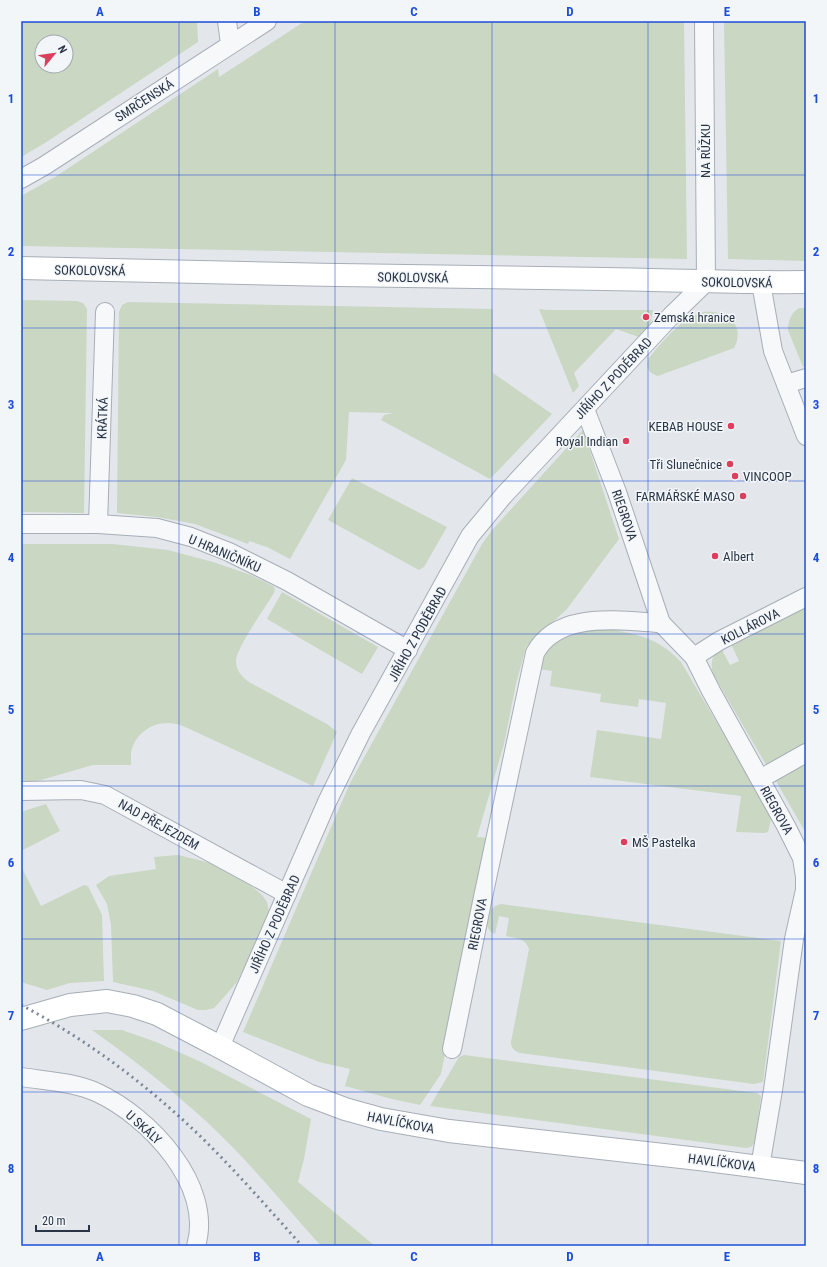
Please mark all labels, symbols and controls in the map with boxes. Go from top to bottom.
text: A [96,4,104,19]
text: B [253,4,261,19]
text: C [410,4,418,19]
text: D [566,4,574,19]
text: E [724,4,731,19]
north arrow [34,34,74,74]
text: N [55,43,70,56]
street label: SMRČENSKÁ [112,76,177,125]
text: 1 [8,91,14,106]
text: 1 [813,91,819,106]
street label: NA RŮŽKU [697,124,713,178]
text: 2 [8,244,15,259]
text: 2 [813,244,820,259]
street label: SOKOLOVSKÁ [54,262,126,279]
street label: SOKOLOVSKÁ [377,269,449,286]
street label: SOKOLOVSKÁ [701,274,773,291]
place label: Zemská hranice [654,310,735,325]
marker: Zemská hranice [641,312,651,322]
street label: JIŘÍHO Z PODĚBRAD [572,334,655,422]
street label: KRÁTKÁ [94,396,111,439]
text: 3 [8,397,14,412]
text: 3 [813,397,819,412]
place label: KEBAB HOUSE [648,419,723,434]
marker: KEBAB HOUSE [726,421,736,431]
place label: Royal Indian [556,434,618,449]
marker: Royal Indian [621,436,631,446]
place label: Tři Slunečnice [650,457,722,472]
marker: Tři Slunečnice [725,459,735,469]
place label: VINCOOP [743,469,792,484]
marker: VINCOOP [730,471,740,481]
street label: RIEGROVA [609,488,640,543]
place label: FARMÁŘSKÉ MASO [636,489,735,504]
marker: FARMÁŘSKÉ MASO [738,491,748,501]
street label: U HRANIČNÍKU [186,531,263,575]
place label: Albert [723,549,754,564]
text: 4 [8,550,15,565]
text: 4 [813,550,820,565]
marker: Albert [710,551,720,561]
street label: JIŘÍHO Z PODĚBRAD [385,584,450,684]
street label: KOLLÁROVA [718,605,782,648]
text: 5 [8,702,15,717]
text: 5 [813,702,820,717]
street label: RIEGROVA [757,783,796,838]
street label: NAD PŘEJEZDEM [116,796,202,853]
place label: MŠ Pastelka [632,835,696,850]
marker: MŠ Pastelka [619,837,629,847]
text: 6 [8,855,15,870]
text: 6 [813,855,820,870]
street label: JIŘÍHO Z PODĚBRAD [246,873,303,976]
street label: RIEGROVA [465,896,490,952]
text: 7 [8,1008,15,1023]
text: 7 [813,1008,820,1023]
street label: U SKÁLY [123,1107,165,1147]
street label: HAVLÍČKOVA [366,1109,436,1136]
street label: HAVLÍČKOVA [687,1151,757,1174]
text: 8 [8,1161,14,1176]
text: 8 [813,1161,819,1176]
scale bar [36,1207,89,1233]
text: 20 m [42,1214,66,1228]
text: A [96,1249,104,1264]
text: B [253,1249,261,1264]
text: C [410,1249,418,1264]
text: D [566,1249,574,1264]
text: E [724,1249,731,1264]

